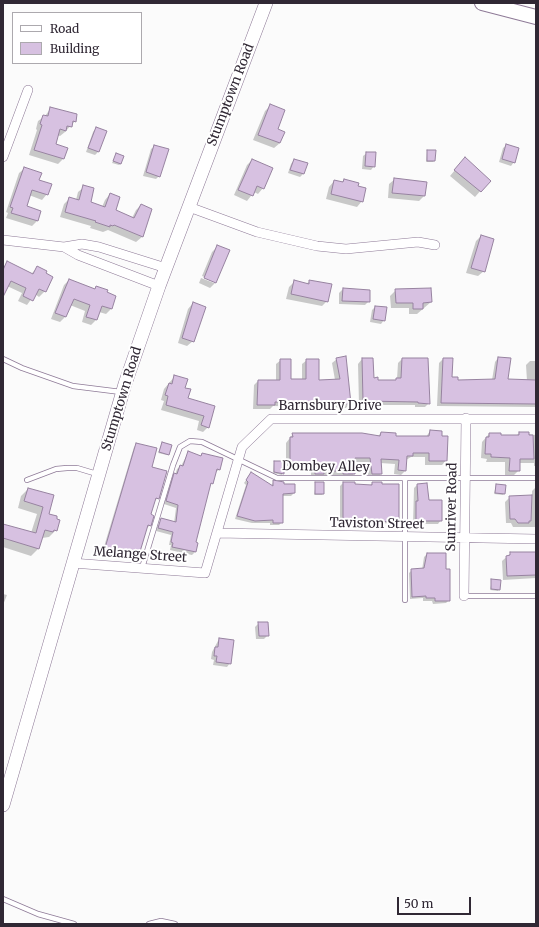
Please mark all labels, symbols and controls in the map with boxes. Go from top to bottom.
legend [12,12,142,64]
text: Road [50,21,79,36]
text: Building [50,41,99,56]
street label: Stumptown Road [204,42,258,148]
street label: Stumptown Road [99,345,145,453]
street label: Barnsbury Drive [278,398,382,414]
street label: Dombey Alley [282,458,370,476]
street label: Sunriver Road [443,463,461,551]
street label: Taviston Street [329,515,425,533]
street label: Melange Street [93,544,187,566]
scale bar [399,889,473,915]
text: 50 m [404,896,433,911]

